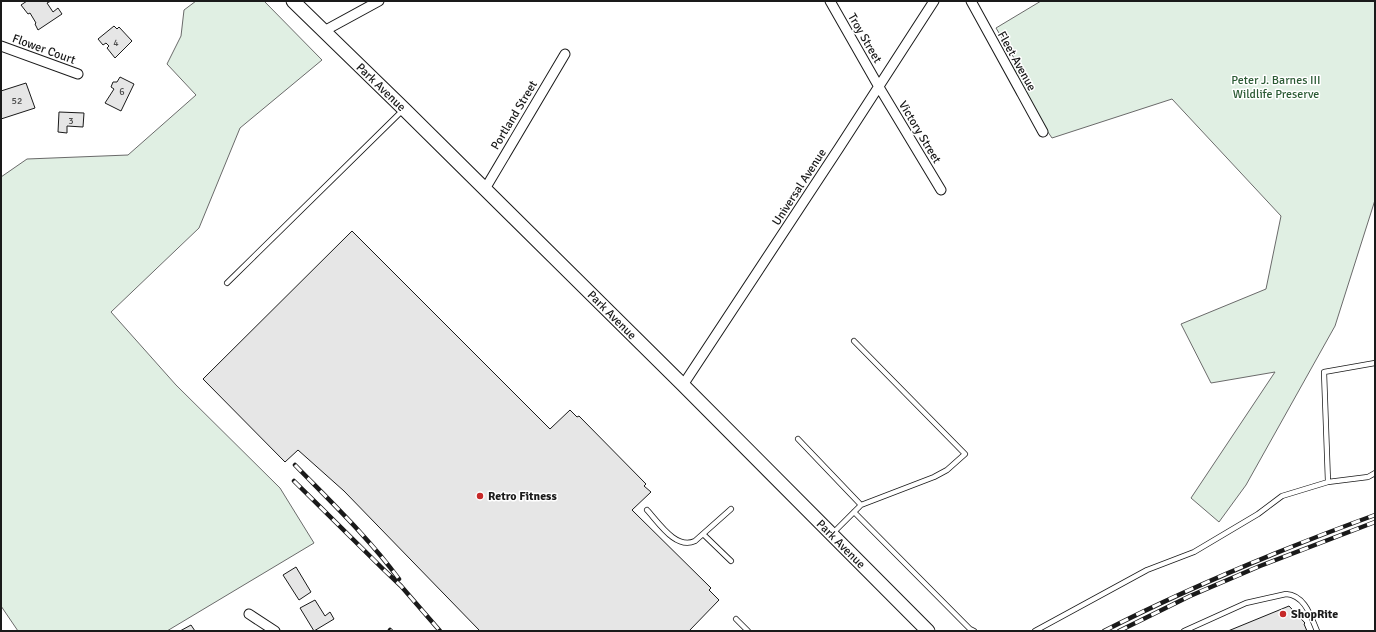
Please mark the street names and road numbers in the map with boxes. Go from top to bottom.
street label: Troy Street [844,11,885,66]
street label: Fleet Avenue [994,29,1039,94]
street label: Flower Court [10,31,77,68]
street label: Park Avenue [353,60,409,115]
street label: Portland Street [488,78,541,153]
street label: Victory Street [895,98,944,166]
street label: Universal Avenue [769,146,830,228]
street label: Park Avenue [584,288,639,343]
street label: Park Avenue [813,517,868,572]

